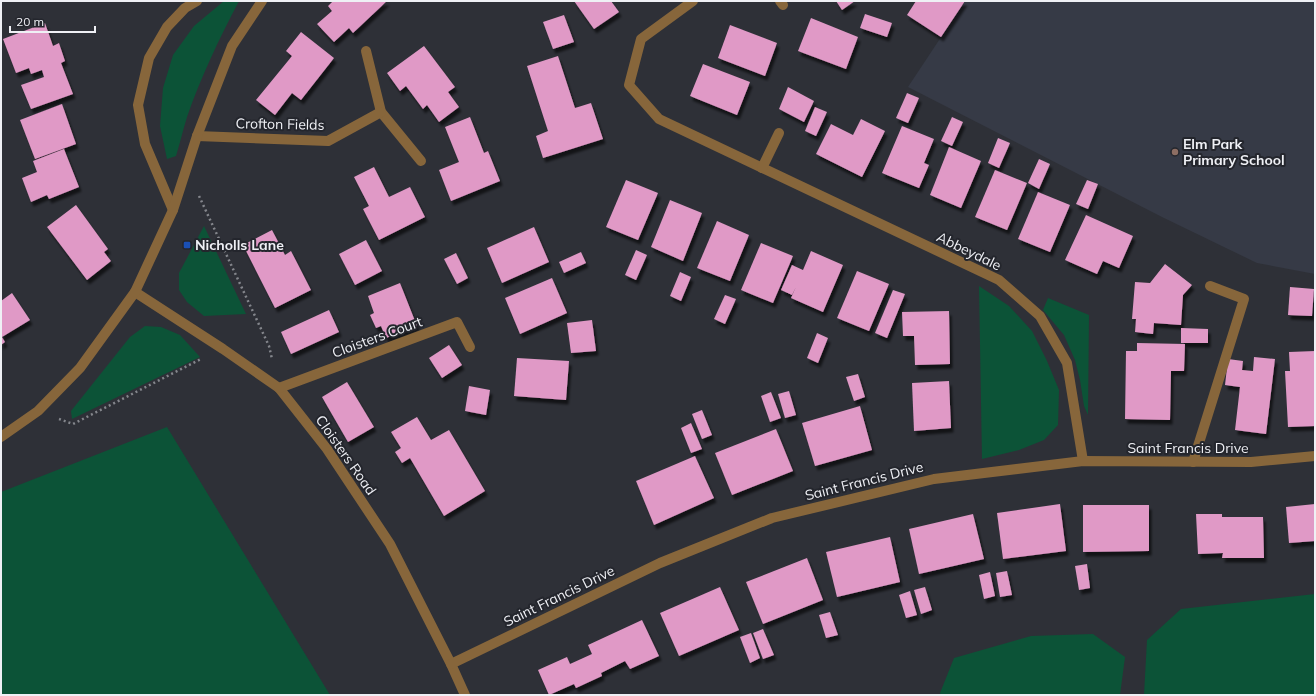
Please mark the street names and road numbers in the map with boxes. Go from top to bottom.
street label: Crofton Fields [235,114,325,134]
street label: Abbeydale [934,228,1004,274]
street label: Cloisters Court [329,312,425,362]
street label: Cloisters Road [312,412,380,498]
street label: Saint Francis Drive [1127,439,1249,457]
street label: Saint Francis Drive [803,458,925,504]
street label: Saint Francis Drive [501,561,617,631]

